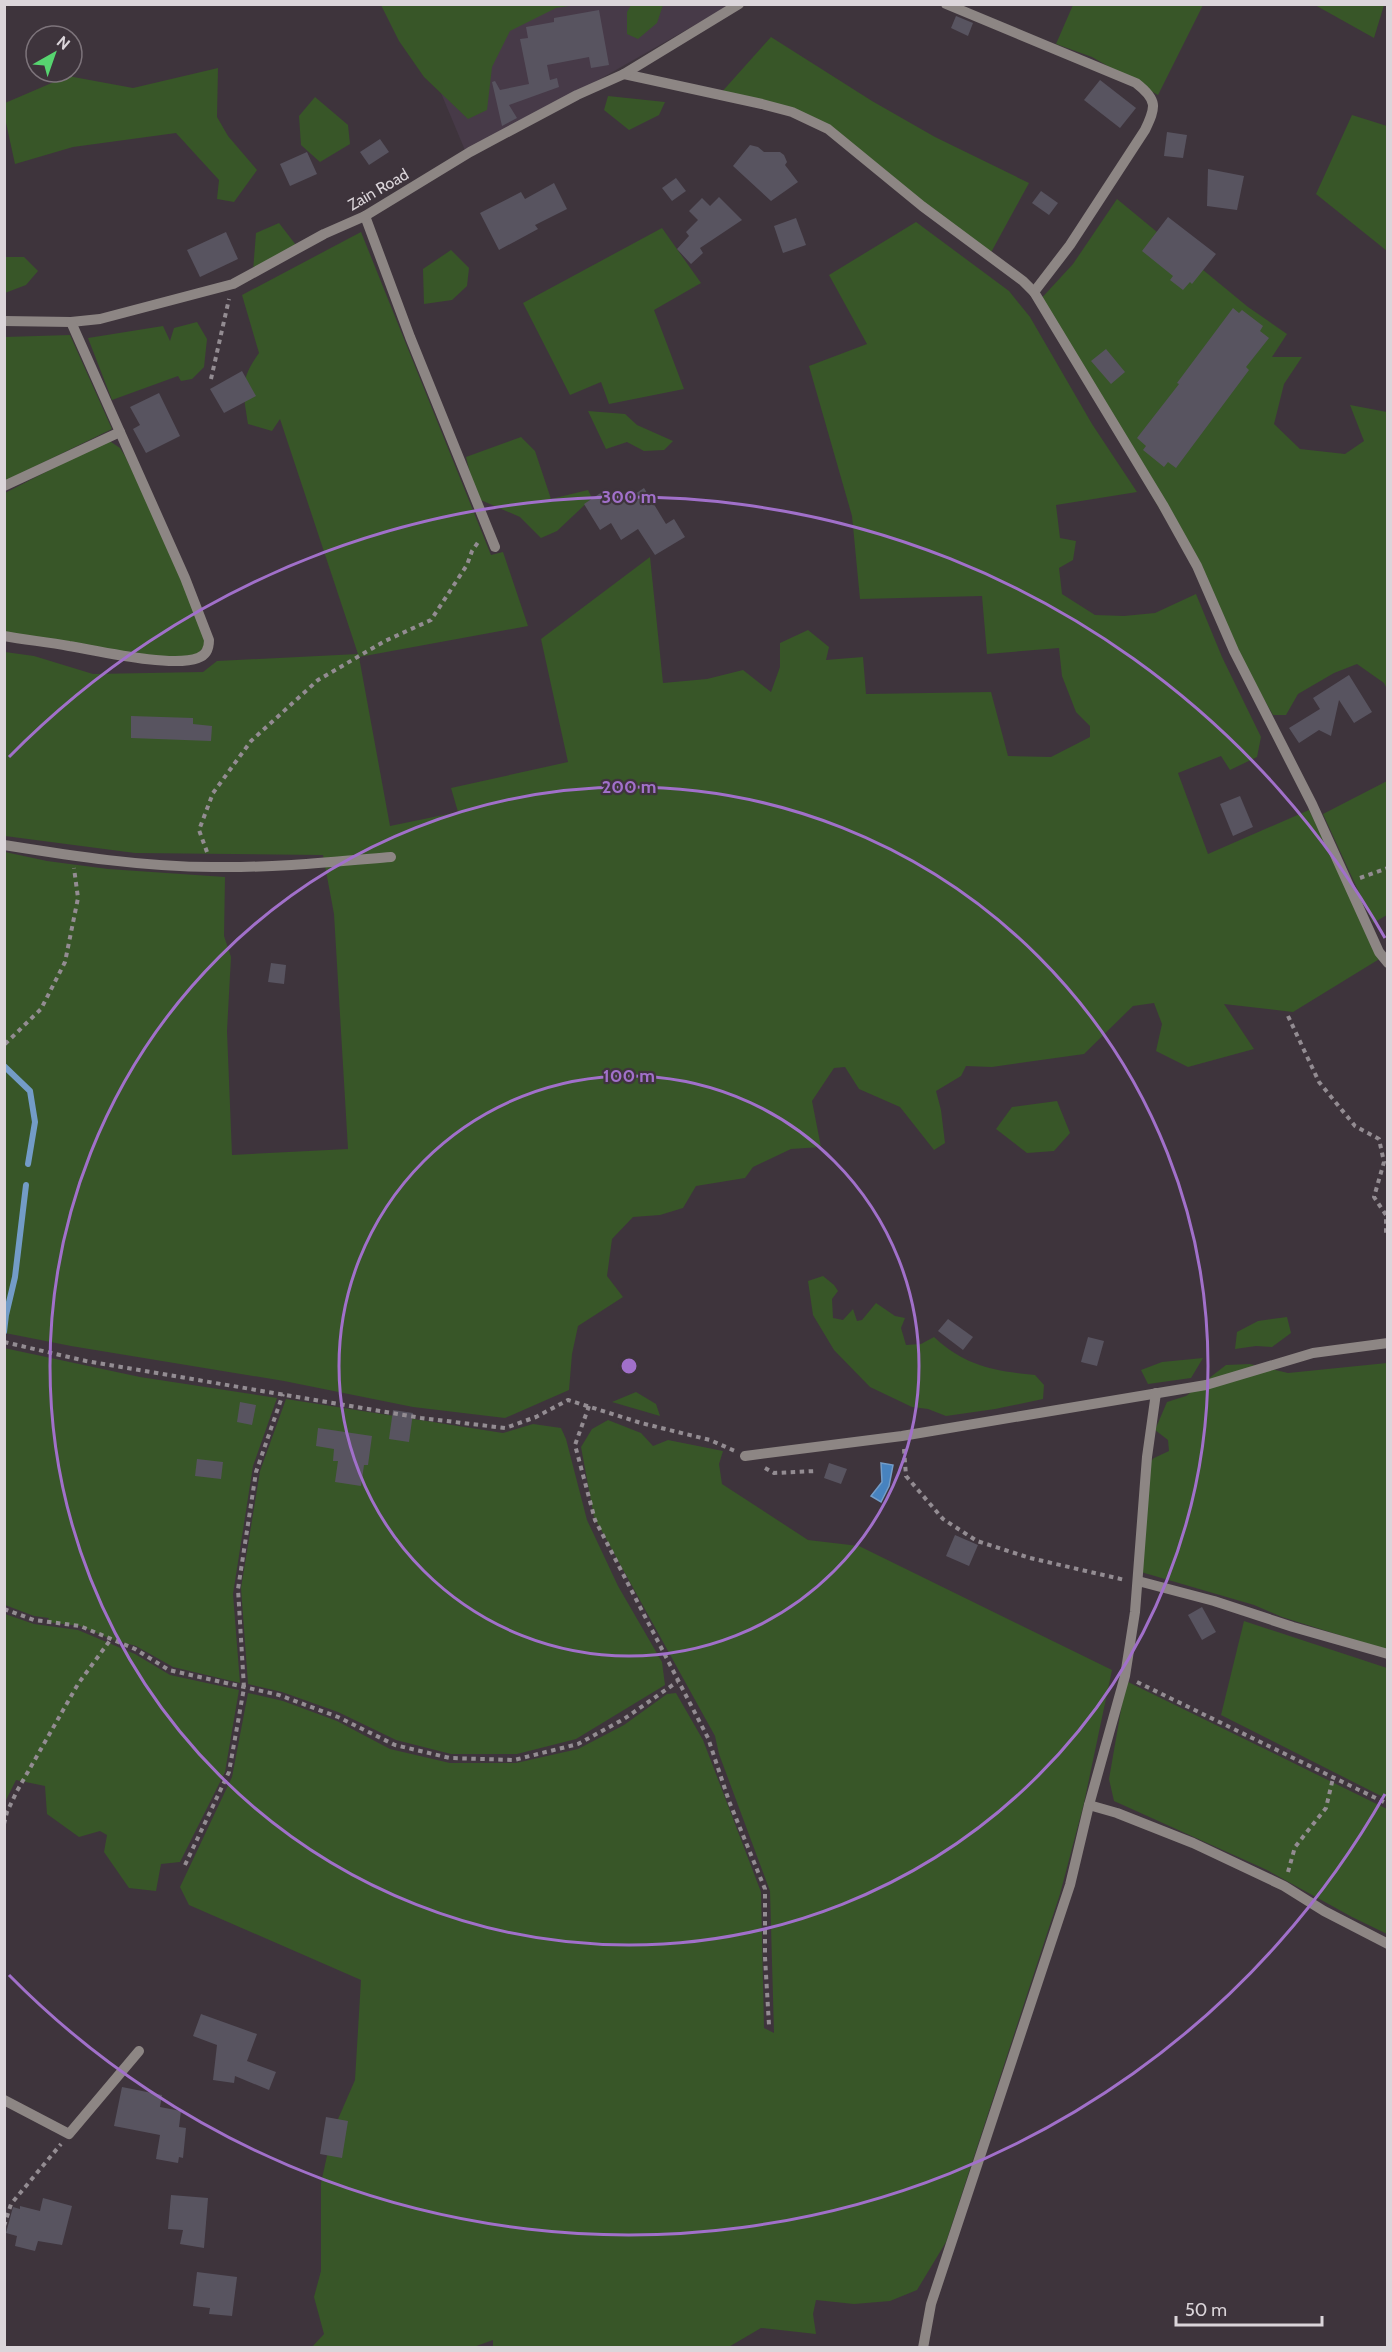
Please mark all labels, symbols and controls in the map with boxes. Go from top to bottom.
north arrow [24,24,84,84]
text: N [53,32,74,54]
street label: Zain Road [345,164,412,214]
text: 300 m [602,486,656,508]
text: 200 m [602,776,656,798]
text: 100 m [603,1065,655,1087]
centre of rings [619,1356,639,1376]
scale bar [1176,2289,1322,2327]
text: 50 m [1185,2299,1227,2321]

